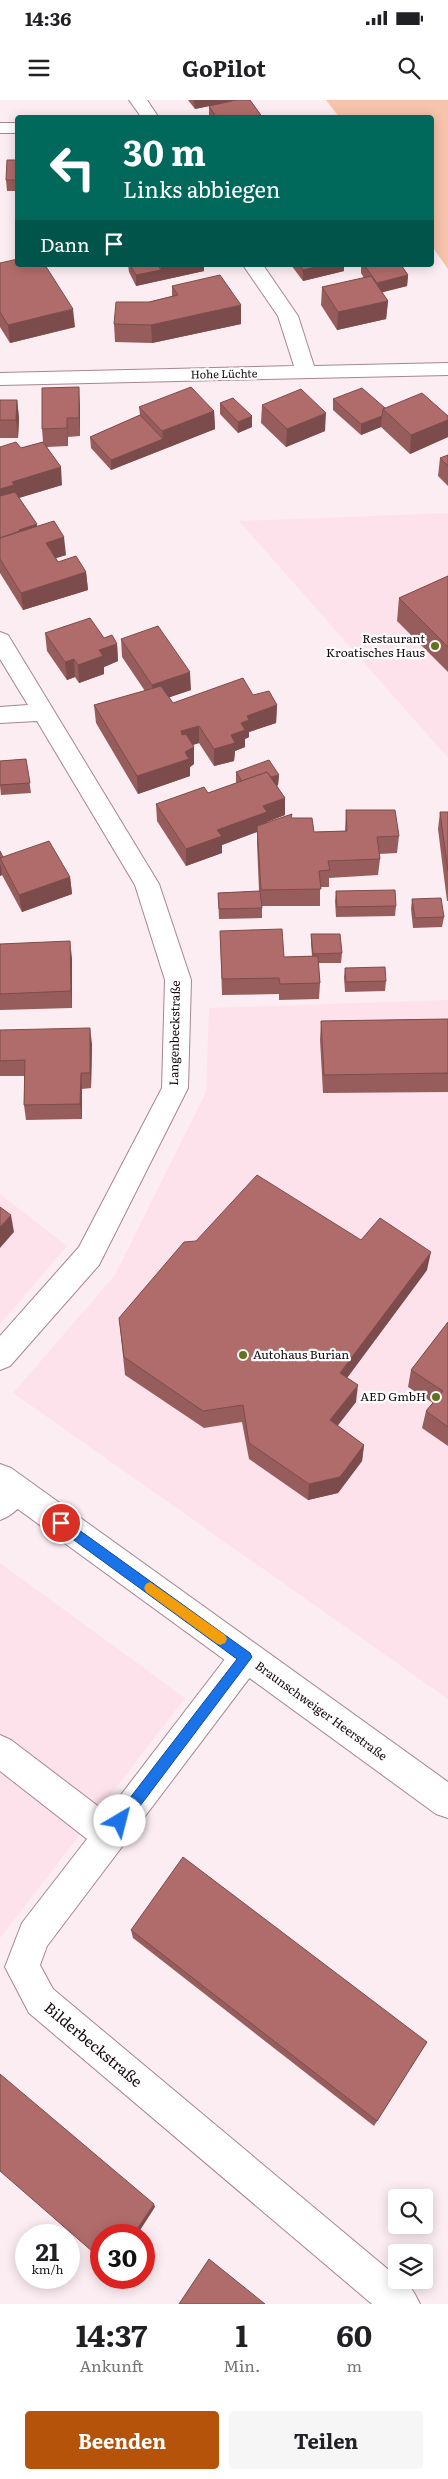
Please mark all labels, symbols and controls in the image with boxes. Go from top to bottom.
text: 14:36 [25,4,71,32]
text: GoPilot [182,51,266,84]
icon: menu [25,54,53,82]
icon: search [395,54,423,82]
text: 30 m [123,125,206,177]
icon: left [40,135,105,200]
text: Links abbiegen [123,172,280,205]
text: Dann [40,230,90,258]
icon: arrive [100,230,128,258]
street label: Hohe Lüchte [190,364,258,382]
place label: Restaurant Kroatisches Haus [326,629,426,661]
marker: Restaurant Kroatisches Haus [429,640,441,652]
street label: Langenbeckstraße [164,980,184,1086]
place label: Autohaus Burian [253,1345,349,1363]
marker: Autohaus Burian [237,1349,249,1361]
place label: AED GmbH [360,1387,426,1405]
marker: AED GmbH [430,1391,442,1403]
pin [40,1502,82,1544]
icon: arrive [47,1509,75,1537]
street label: Braunschweiger Heerstraße [252,1656,391,1764]
position arrow [93,1794,145,1846]
street label: Bilderbeckstraße [40,1996,148,2092]
map controls [388,2189,433,2289]
button: search [388,2189,433,2234]
speed limit sign: 30 [90,2224,155,2289]
text: 21 [36,2232,59,2269]
button: layers [388,2244,433,2289]
text: km/h [32,2260,63,2278]
text: 14:37 [76,2312,147,2356]
text: 1 [236,2312,248,2356]
text: 60 [336,2312,372,2356]
text: Ankunft [79,2353,144,2377]
text: Min. [223,2353,260,2377]
text: m [346,2353,362,2377]
button: Beenden [25,2411,219,2469]
button: Teilen [229,2411,423,2469]

